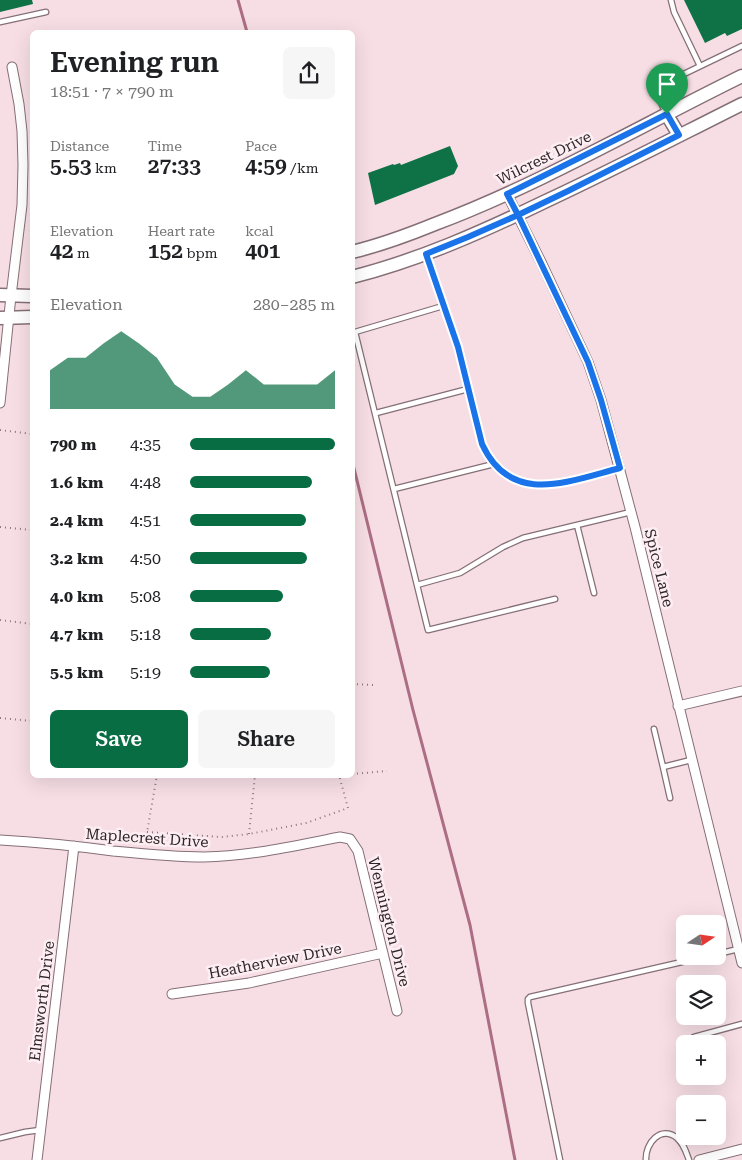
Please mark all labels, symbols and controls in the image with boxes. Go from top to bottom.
text: Evening run [50,46,219,79]
button: share [283,47,335,99]
pin [646,63,688,114]
icon: arrive [653,70,681,98]
text: 18:51 · 7 × 790 m [50,82,174,101]
street label: Wilcrest Drive [494,127,594,189]
text: Distance [50,138,109,154]
text: Time [148,138,182,154]
text: Pace [245,138,277,154]
text: 5.53 [50,154,91,178]
text: 27:33 [148,154,201,178]
text: 4:59 [245,154,287,178]
text: km [91,160,117,176]
text: /km [287,160,319,176]
text: Elevation [50,223,113,239]
text: Heart rate [148,223,215,239]
text: kcal [245,223,274,239]
text: 42 [50,239,74,263]
text: 152 [148,239,183,263]
text: 401 [245,239,281,263]
text: m [74,245,90,261]
text: bpm [183,245,217,261]
text: Elevation [50,295,123,314]
text: 280–285 m [253,295,335,314]
text: 790 m [50,435,96,454]
text: 4:35 [130,435,161,454]
text: 1.6 km [50,473,103,492]
text: 4:48 [130,473,161,492]
text: 2.4 km [50,511,103,530]
text: 4:51 [130,511,161,530]
street label: Spice Lane [641,527,677,609]
text: 3.2 km [50,549,103,568]
text: 4:50 [130,549,161,568]
text: 4.0 km [50,587,103,606]
text: 5:08 [130,587,161,606]
text: 4.7 km [50,625,103,644]
text: 5:18 [130,625,161,644]
text: 5.5 km [50,663,103,682]
text: 5:19 [130,663,161,682]
button: Save [50,710,188,768]
button: Share [198,710,335,768]
street label: Maplecrest Drive [85,825,209,851]
street label: Wennington Drive [364,855,414,989]
north arrow [676,915,726,965]
map controls [676,915,726,1145]
street label: Heatherview Drive [207,939,343,983]
street label: Elmsworth Drive [26,940,58,1062]
button: layers [676,975,726,1025]
button: + [676,1035,726,1085]
button: − [676,1095,726,1145]

